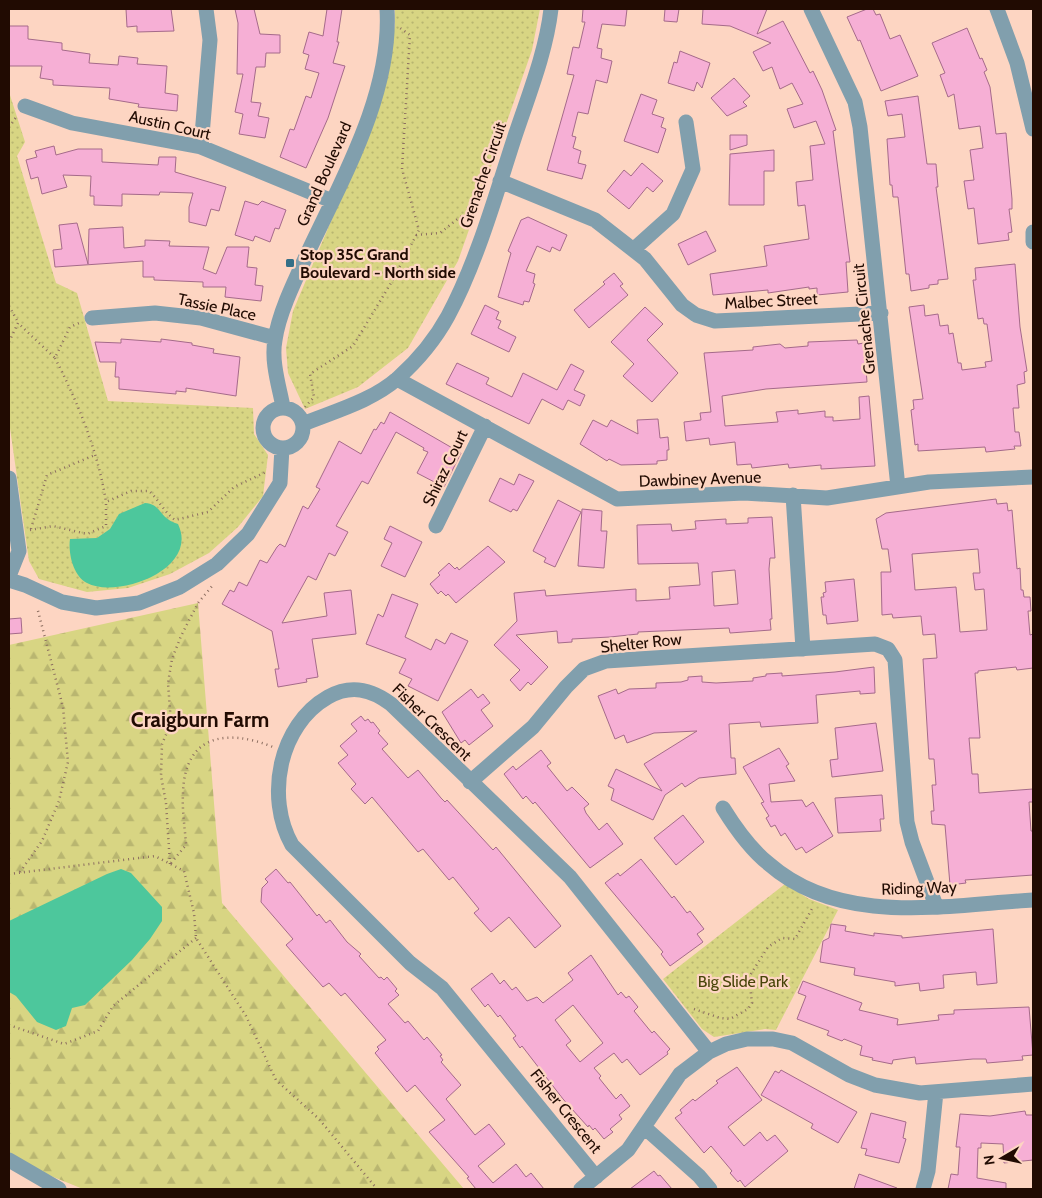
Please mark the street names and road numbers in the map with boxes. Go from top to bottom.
street label: Austin Court [127,106,213,144]
street label: Grand Boulevard [292,119,356,229]
street label: Grenache Circuit [456,119,510,231]
street label: Grenache Circuit [849,262,879,375]
street label: Tassie Place [176,289,258,325]
street label: Malbec Street [724,289,819,313]
street label: Shiraz Court [418,426,472,509]
street label: Dawbiney Avenue [639,467,761,491]
street label: Shelter Row [599,629,683,657]
street label: Fisher Crescent [388,679,476,765]
street label: Riding Way [881,877,957,899]
street label: Fisher Crescent [526,1065,606,1157]

